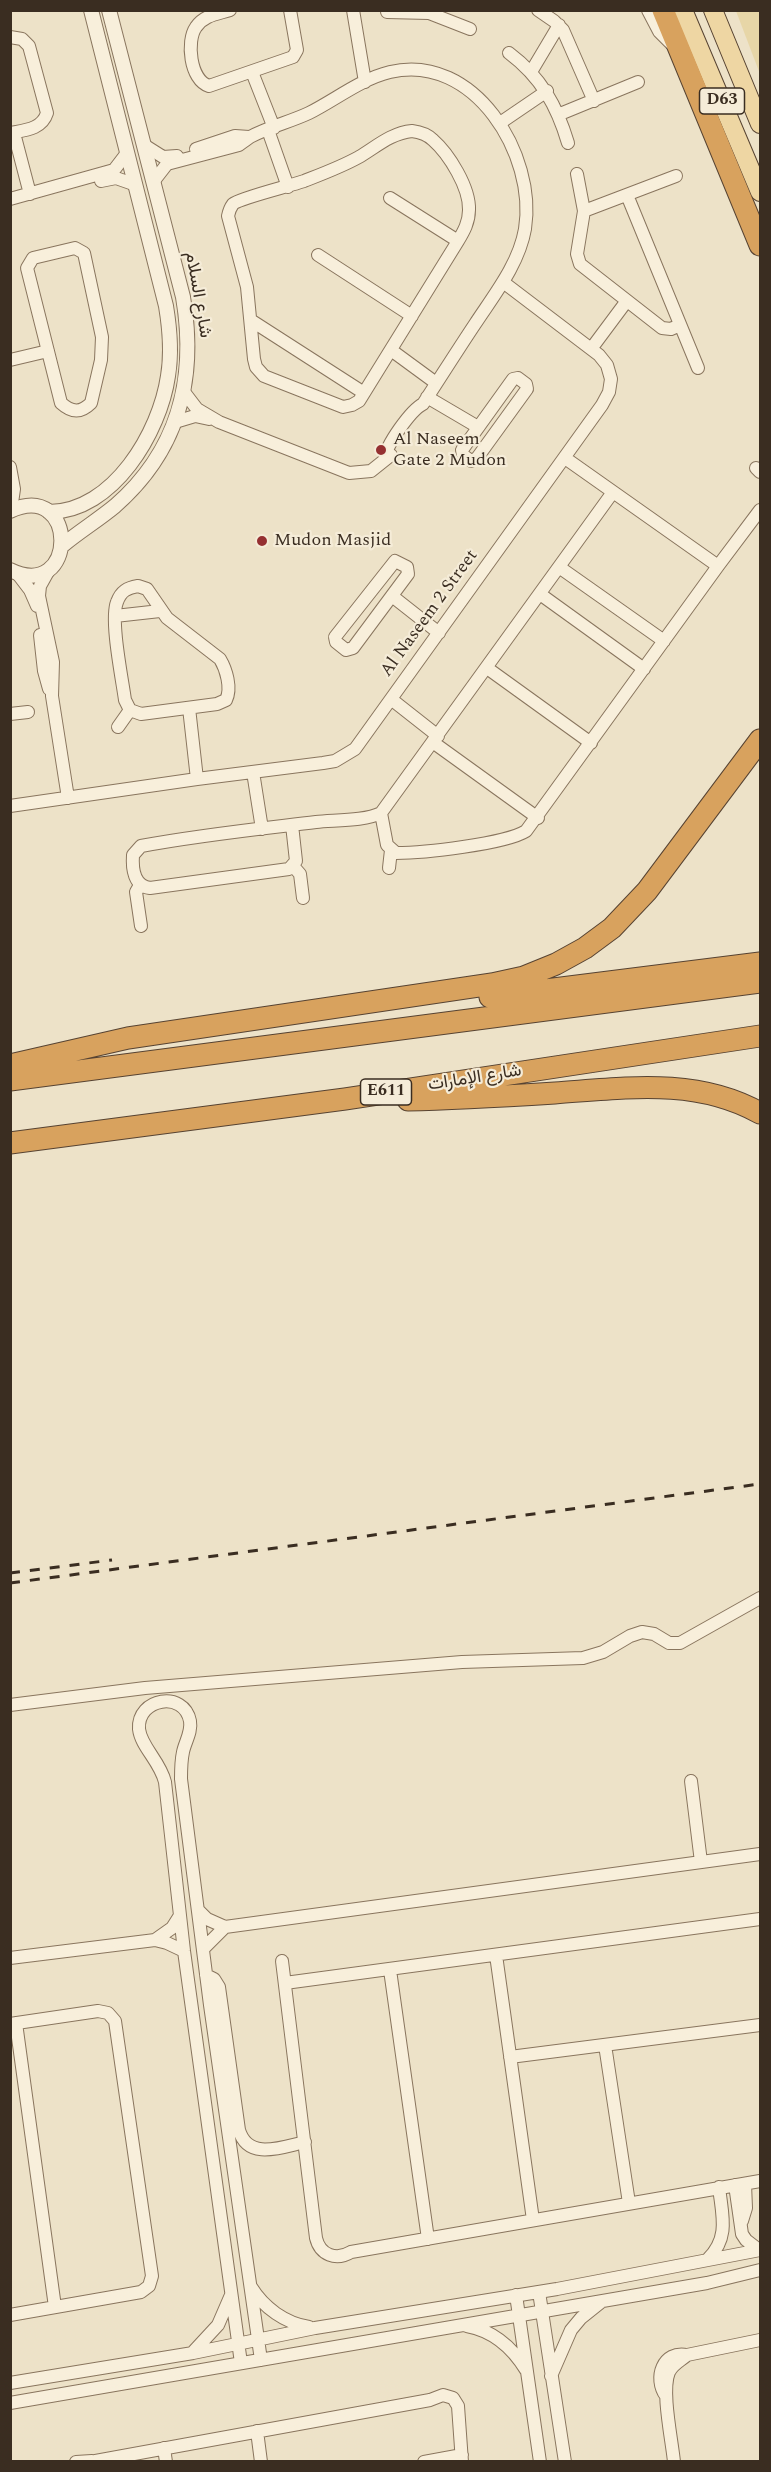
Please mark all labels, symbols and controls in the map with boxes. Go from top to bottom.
road number: D63 [700,88,744,114]
street label: شارع السلام [179,250,215,340]
place label: Al Naseem Gate 2 Mudon [393,429,506,472]
marker: Al Naseem Gate 2 Mudon [374,443,388,457]
place label: Mudon Masjid [274,530,391,552]
marker: Mudon Masjid [255,534,269,548]
street label: Al Naseem 2 Street [377,546,483,682]
street label: شارع الإمارات [427,1061,523,1097]
road number: E611 [360,1079,412,1105]

